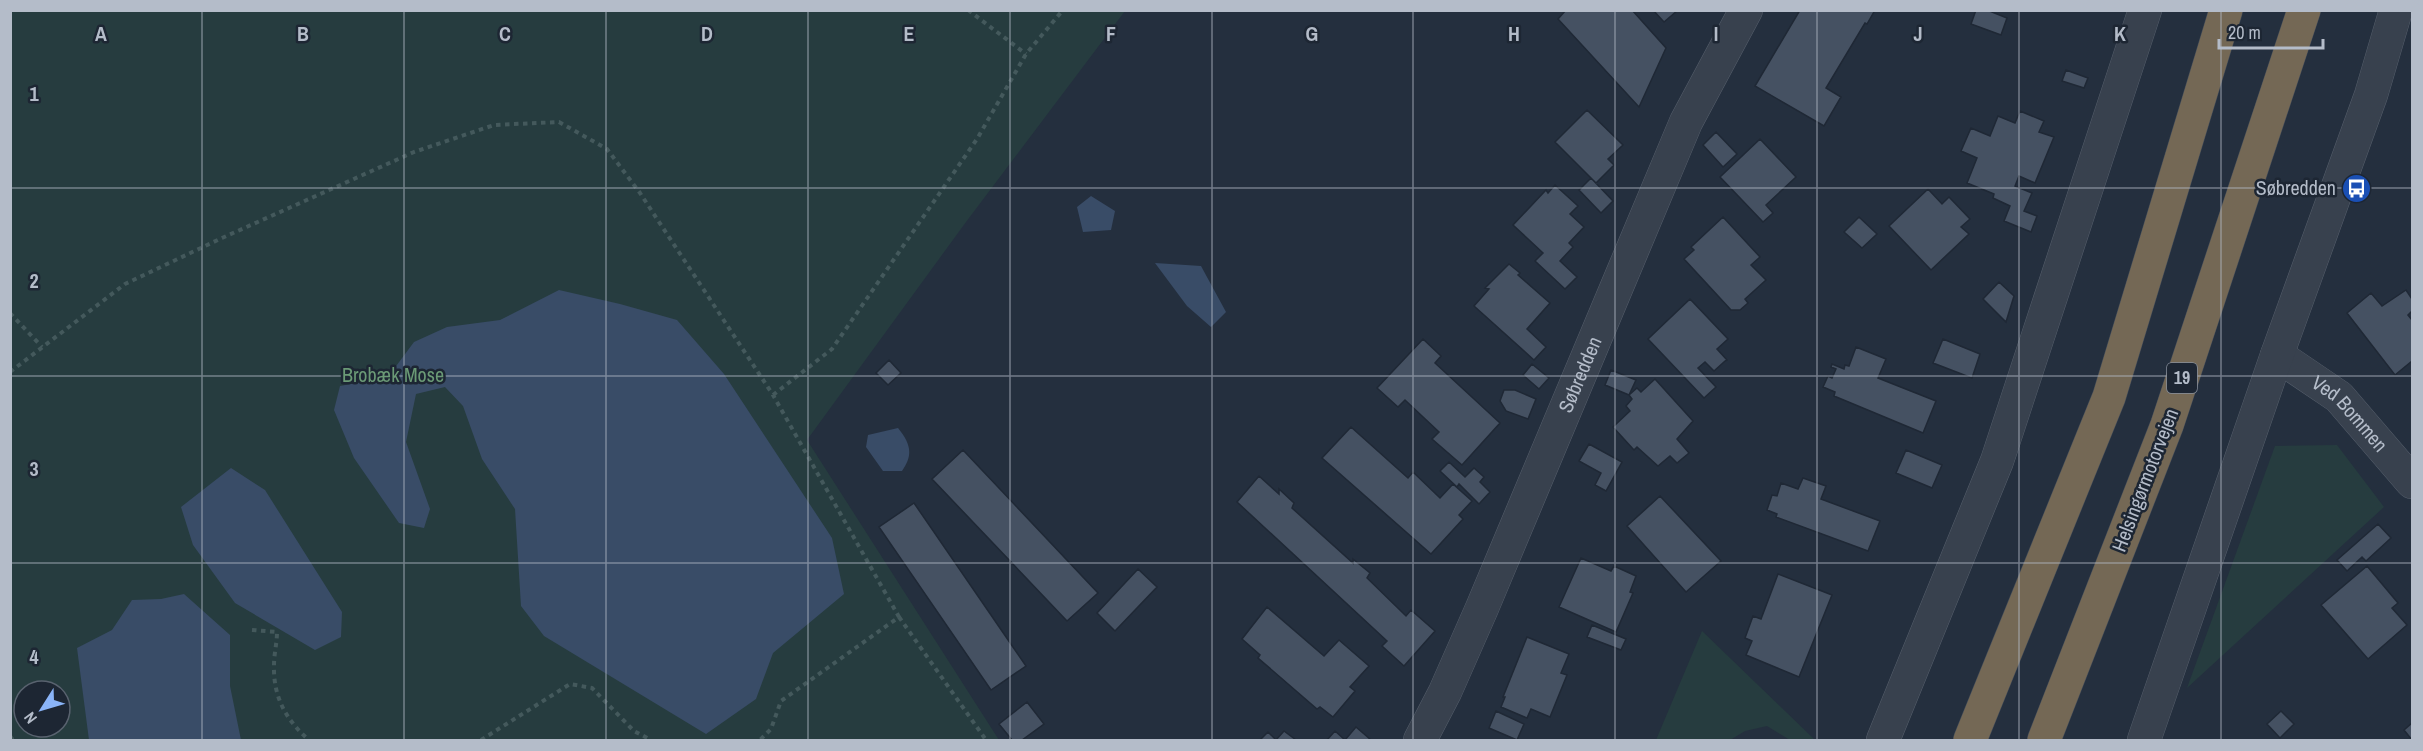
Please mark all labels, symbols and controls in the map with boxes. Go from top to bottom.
scale bar [2219,12,2322,50]
text: A [95,20,107,47]
text: B [297,20,309,47]
text: C [499,20,511,47]
text: D [701,20,713,47]
text: E [904,20,915,47]
text: F [1106,20,1116,47]
text: G [1306,20,1318,47]
text: H [1508,20,1520,47]
text: I [1714,20,1718,47]
text: J [1913,20,1923,47]
text: K [2114,20,2126,47]
text: 20 m [2228,20,2261,45]
text: 1 [29,80,39,107]
bus stop icon: Søbredden [2341,172,2373,204]
place label: Søbredden [2256,174,2336,201]
text: 2 [29,267,39,294]
street label: Søbredden [1552,332,1607,417]
park label: Brobæk Mose [342,361,444,388]
road number: 19 [2167,363,2197,393]
street label: Ved Bommen [2307,368,2394,457]
street label: Helsingørmotorvejen [2105,404,2184,555]
text: 3 [29,455,39,482]
text: 4 [29,643,39,670]
north arrow [12,679,72,739]
text: N [18,708,42,728]

